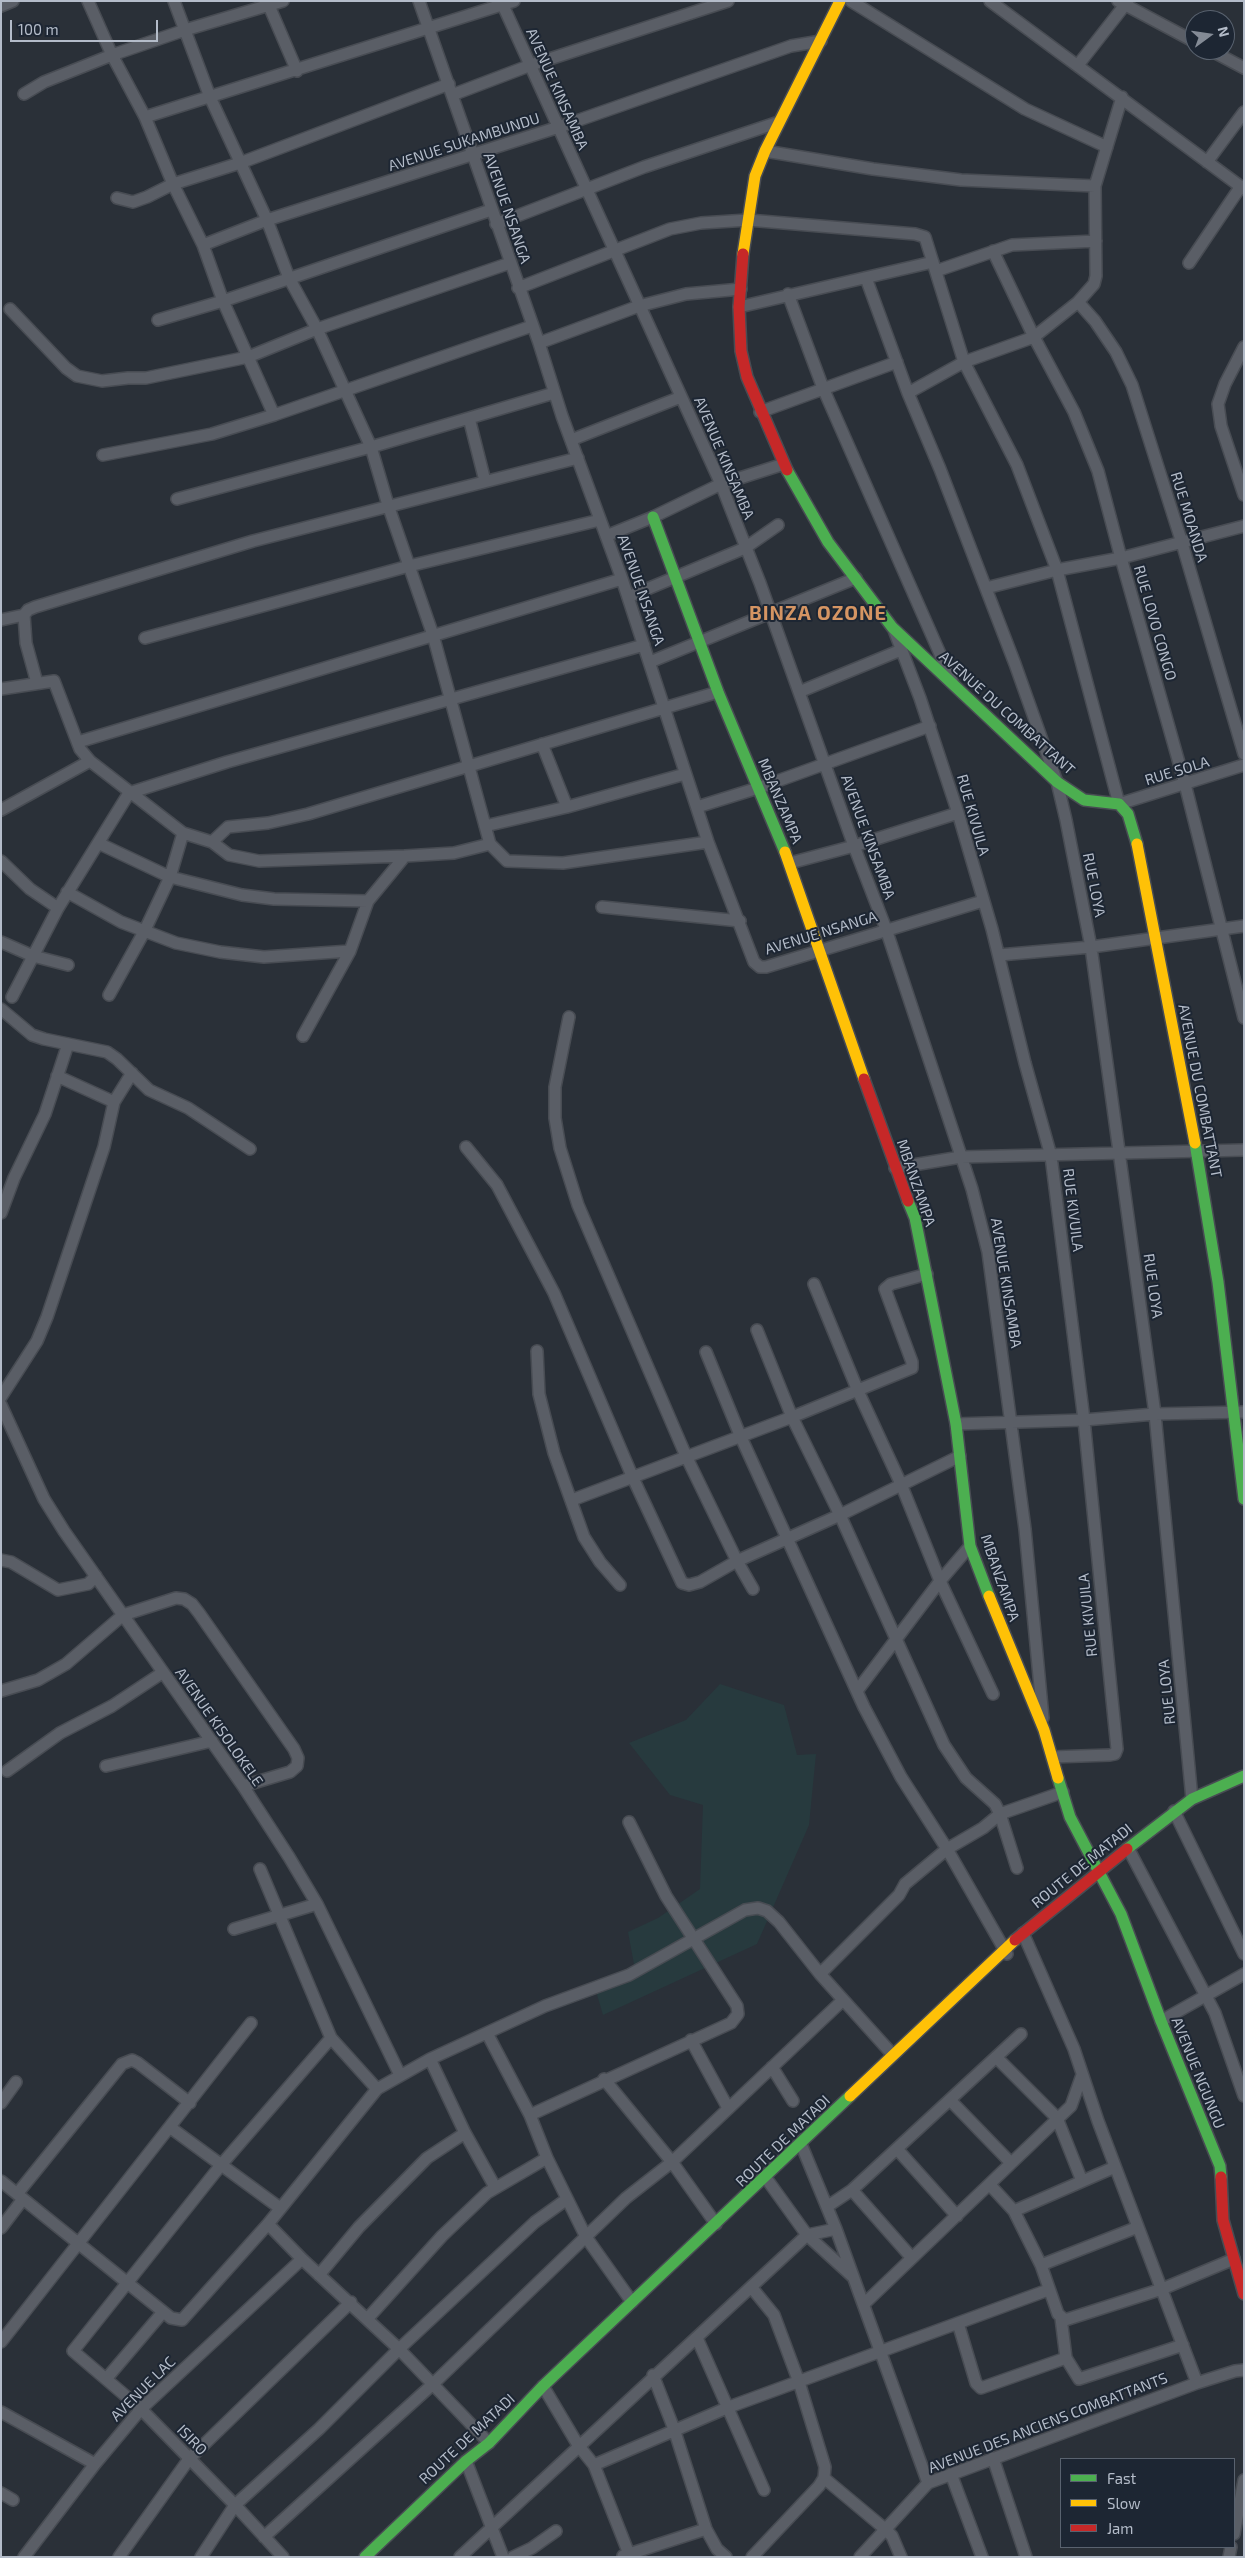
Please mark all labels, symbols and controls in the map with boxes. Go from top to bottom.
scale bar [12,10,160,42]
north arrow [1185,10,1235,60]
text: 100 m [18,20,59,38]
street label: AVENUE KINSAMBA [522,25,592,153]
text: N [1215,25,1234,38]
street label: AVENUE SUKAMBUNDU [386,109,542,175]
street label: AVENUE NSANGA [480,150,534,266]
street label: AVENUE KINSAMBA [690,394,758,522]
street label: RUE MOANDA [1167,470,1211,564]
street label: AVENUE NSANGA [614,532,668,648]
street label: RUE LOVO CONGO [1130,563,1180,683]
district label: BINZA OZONE [748,601,888,625]
street label: AVENUE DU COMBATTANT [935,647,1079,779]
street label: RUE SOLA [1143,753,1211,789]
street label: MBANZAMPA [754,756,806,846]
street label: AVENUE KINSAMBA [837,772,899,902]
street label: RUE KIVUILA [953,772,993,858]
street label: RUE LOYA [1079,851,1109,919]
street label: AVENUE NSANGA [763,907,879,959]
street label: AVENUE DU COMBATTANT [1174,1003,1226,1179]
street label: MBANZAMPA [893,1137,939,1229]
street label: RUE KIVUILA [1059,1167,1087,1253]
street label: AVENUE KINSAMBA [987,1217,1025,1349]
street label: RUE LOYA [1140,1252,1166,1320]
street label: MBANZAMPA [977,1532,1023,1624]
street label: RUE KIVUILA [1075,1572,1101,1658]
street label: RUE LOYA [1155,1659,1179,1725]
street label: AVENUE KISOLOKELE [171,1664,267,1790]
street label: ROUTE DE MATADI [1028,1820,1136,1912]
street label: AVENUE NGUNGU [1167,2015,1229,2131]
street label: ROUTE DE MATADI [732,2091,834,2191]
street label: AVENUE LAC [107,2353,179,2425]
street label: AVENUE DES ANCIENS COMBATTANTS [926,2369,1170,2477]
street label: ROUTE DE MATADI [415,2390,519,2488]
street label: ISIRO [173,2421,211,2459]
legend [1060,2458,1235,2548]
text: Fast [1107,2469,1136,2487]
text: Slow [1107,2494,1141,2512]
text: Jam [1107,2519,1133,2537]

